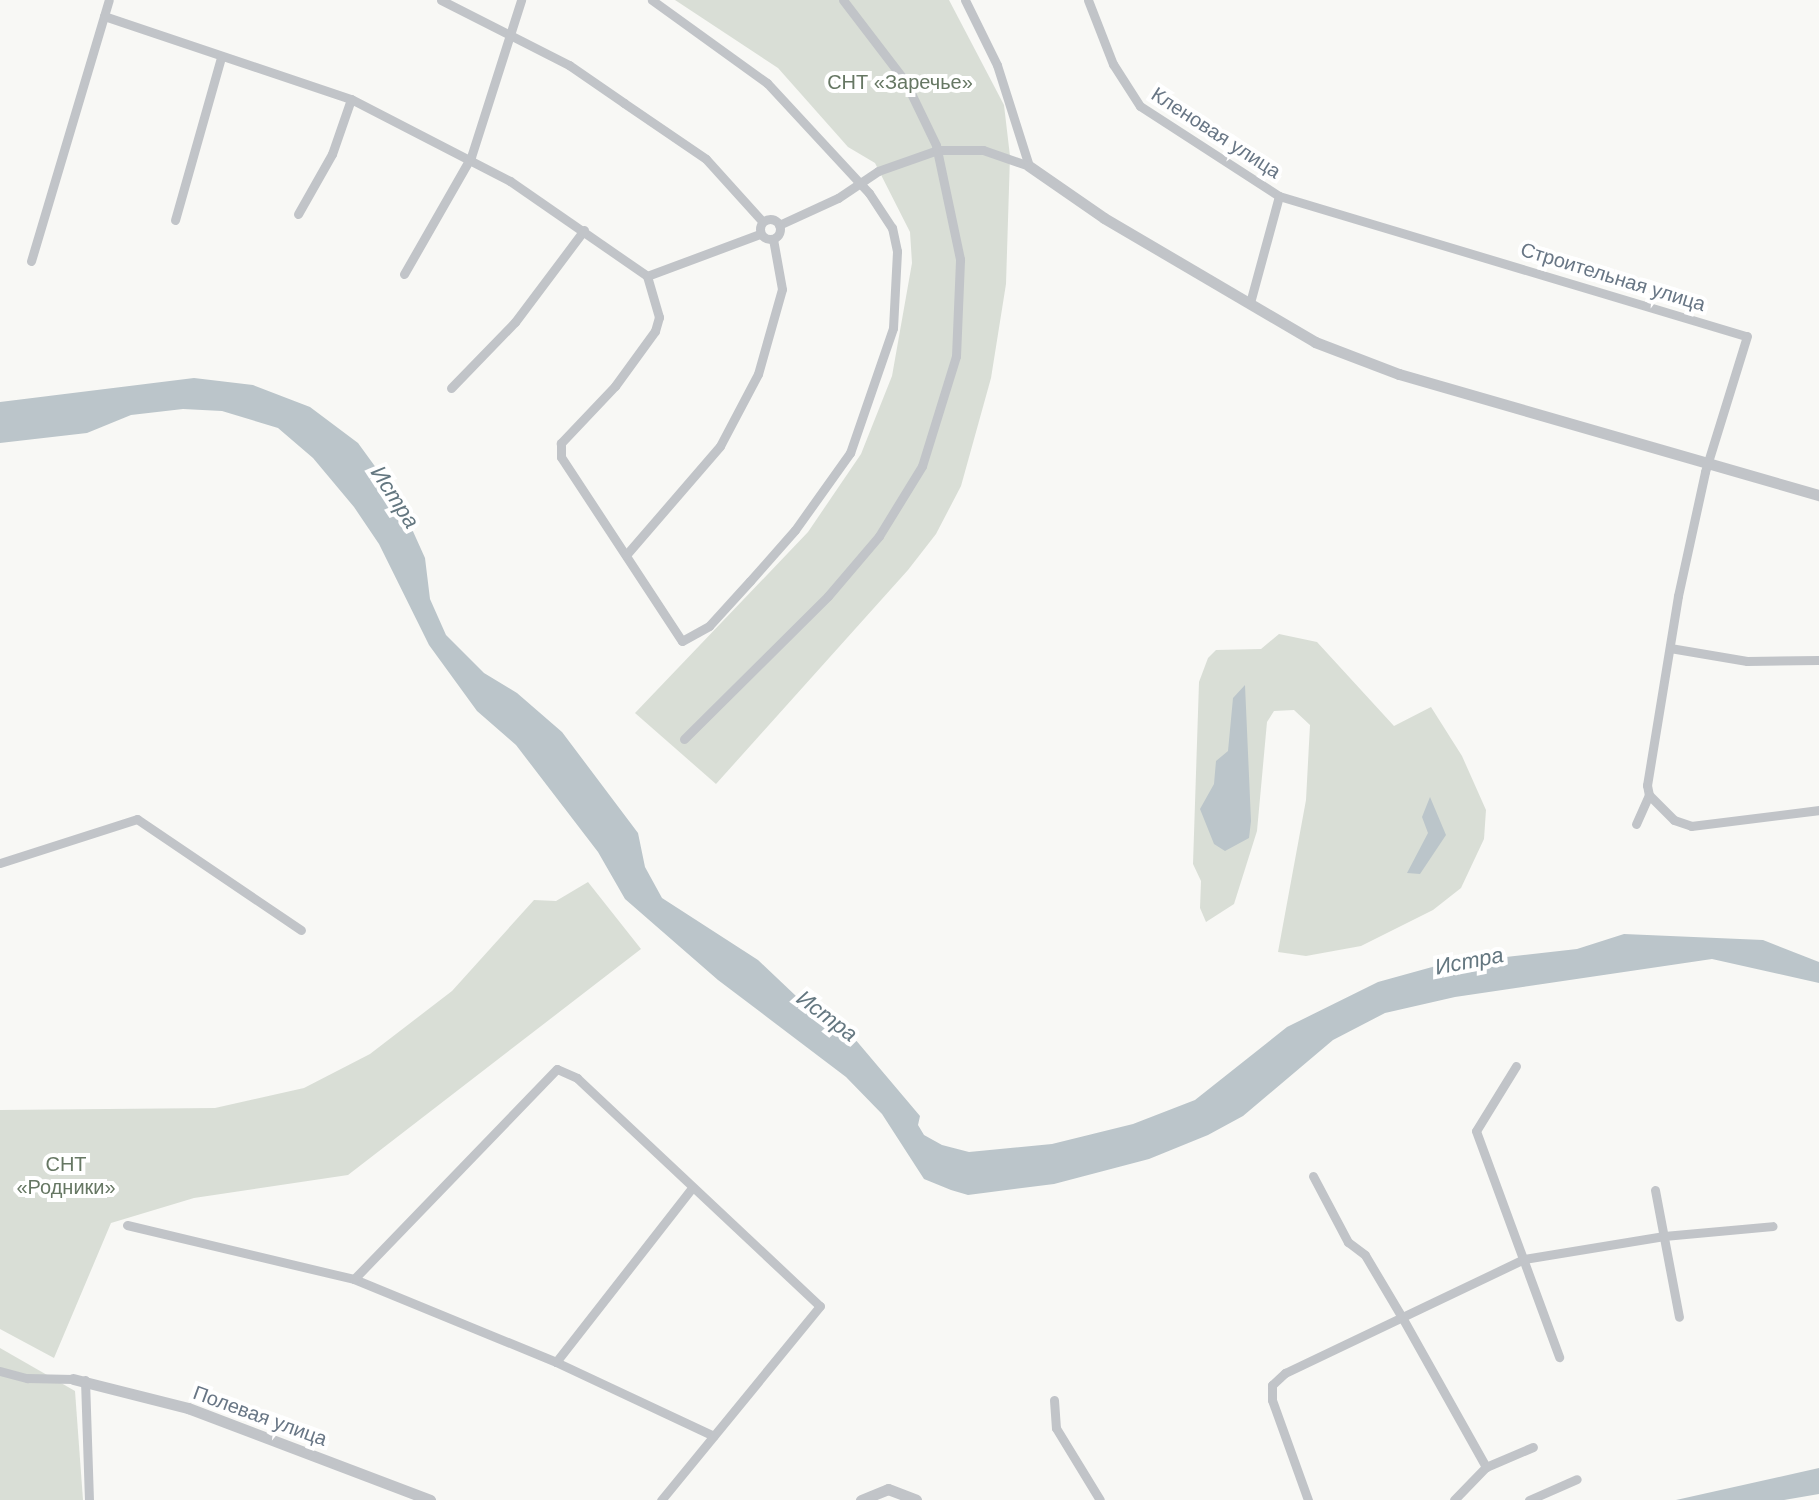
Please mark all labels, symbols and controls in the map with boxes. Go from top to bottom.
park label: СНТ «Заречье» [827,70,973,94]
street label: Кленовая улица [1147,82,1285,184]
street label: Строительная улица [1518,237,1708,317]
water label: Истра [365,461,425,533]
water label: Истра [1432,941,1506,981]
water label: Истра [791,985,863,1047]
park label: СНТ «Родники» [16,1153,116,1200]
street label: Полевая улица [190,1381,330,1451]

